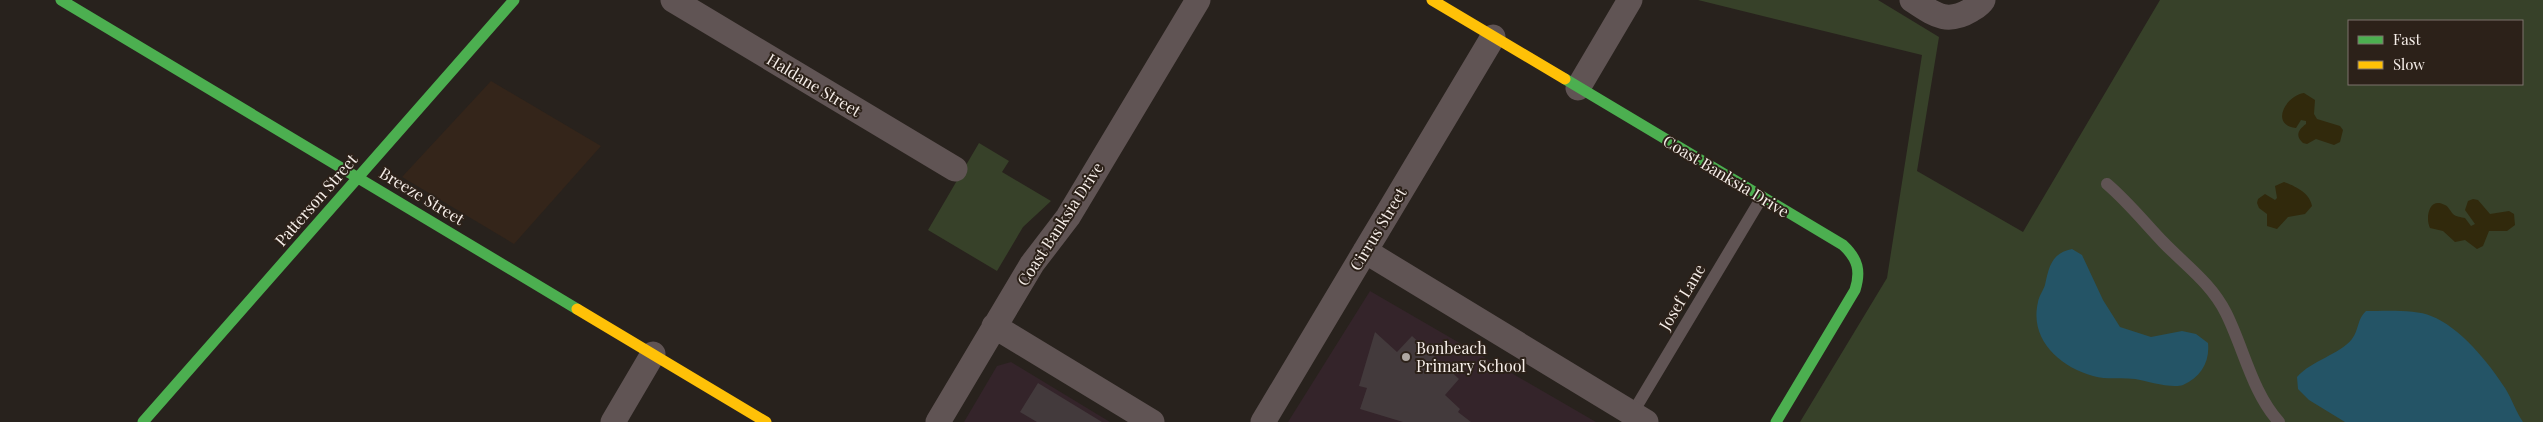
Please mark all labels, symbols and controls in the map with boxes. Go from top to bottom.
legend [2348,20,2523,85]
text: Fast [2393,29,2422,49]
street label: Haldane Street [763,48,865,121]
text: Slow [2393,54,2425,74]
street label: Coast Banksia Drive [1659,130,1793,221]
street label: Patterson Street [270,149,362,250]
street label: Coast Banksia Drive [1012,158,1107,290]
street label: Breeze Street [376,162,469,229]
street label: Cirrus Street [1345,183,1411,274]
street label: Josef Lane [1653,260,1709,334]
place label: Bonbeach Primary School [1416,337,1526,376]
marker: Bonbeach Primary School [1400,351,1412,363]

